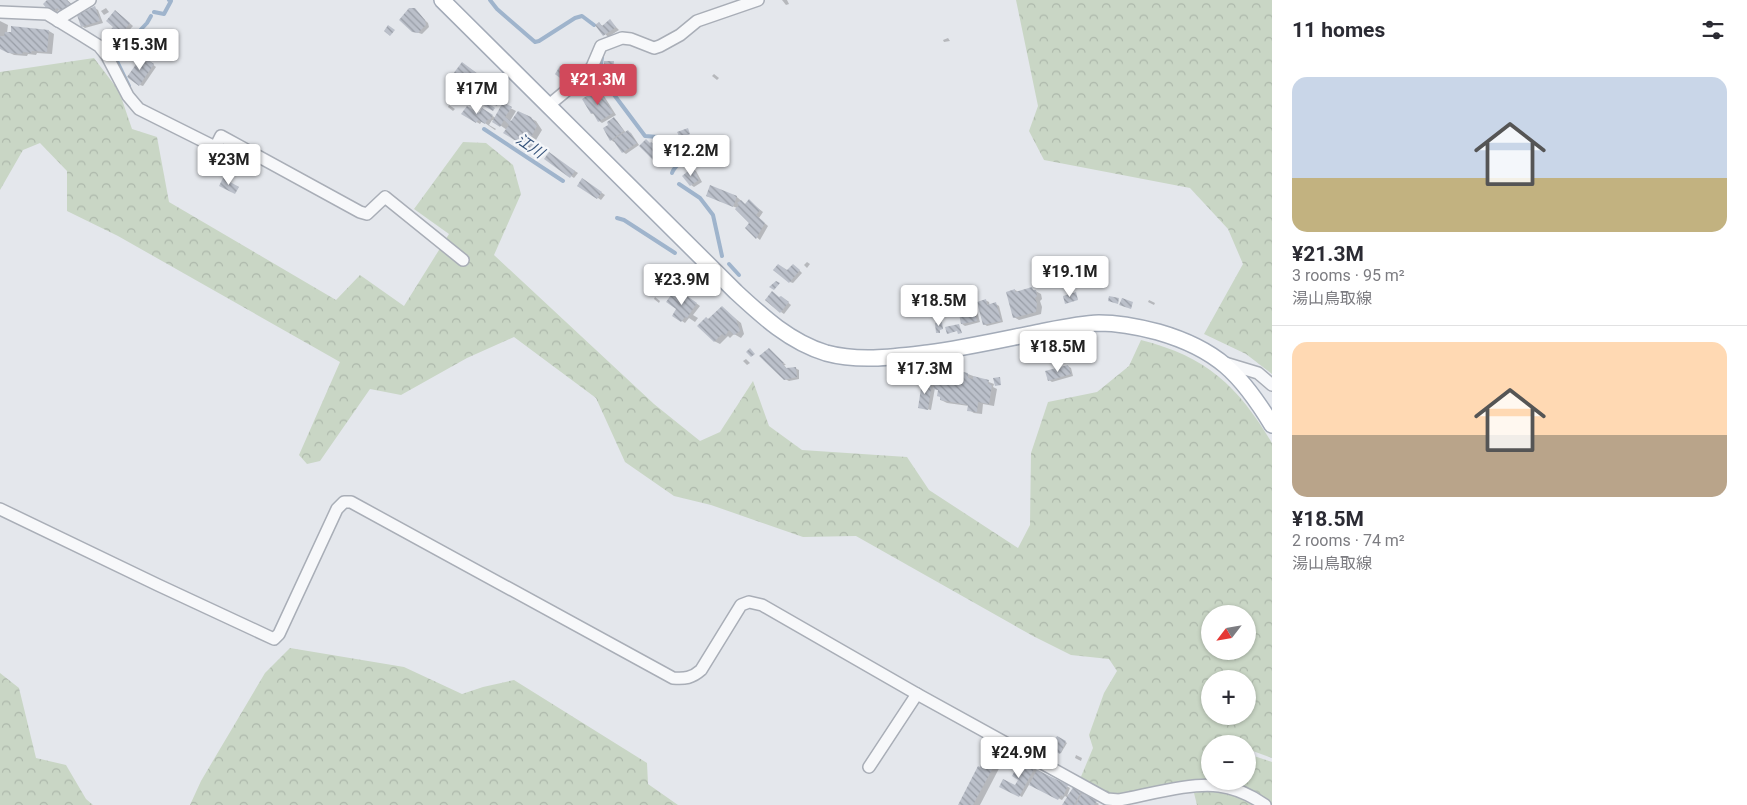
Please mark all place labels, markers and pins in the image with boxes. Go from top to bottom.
pin: ¥15.3M [99,28,181,71]
pin: ¥21.3M [557,64,639,106]
pin: ¥17M [447,72,507,115]
pin: ¥12.2M [650,134,732,177]
pin: ¥23M [199,144,259,186]
pin: ¥19.1M [1029,256,1111,298]
pin: ¥23.9M [641,264,723,306]
pin: ¥18.5M [898,284,980,327]
pin: ¥18.5M [1017,330,1099,373]
pin: ¥17.3M [884,352,966,395]
pin: ¥24.9M [978,736,1060,779]

